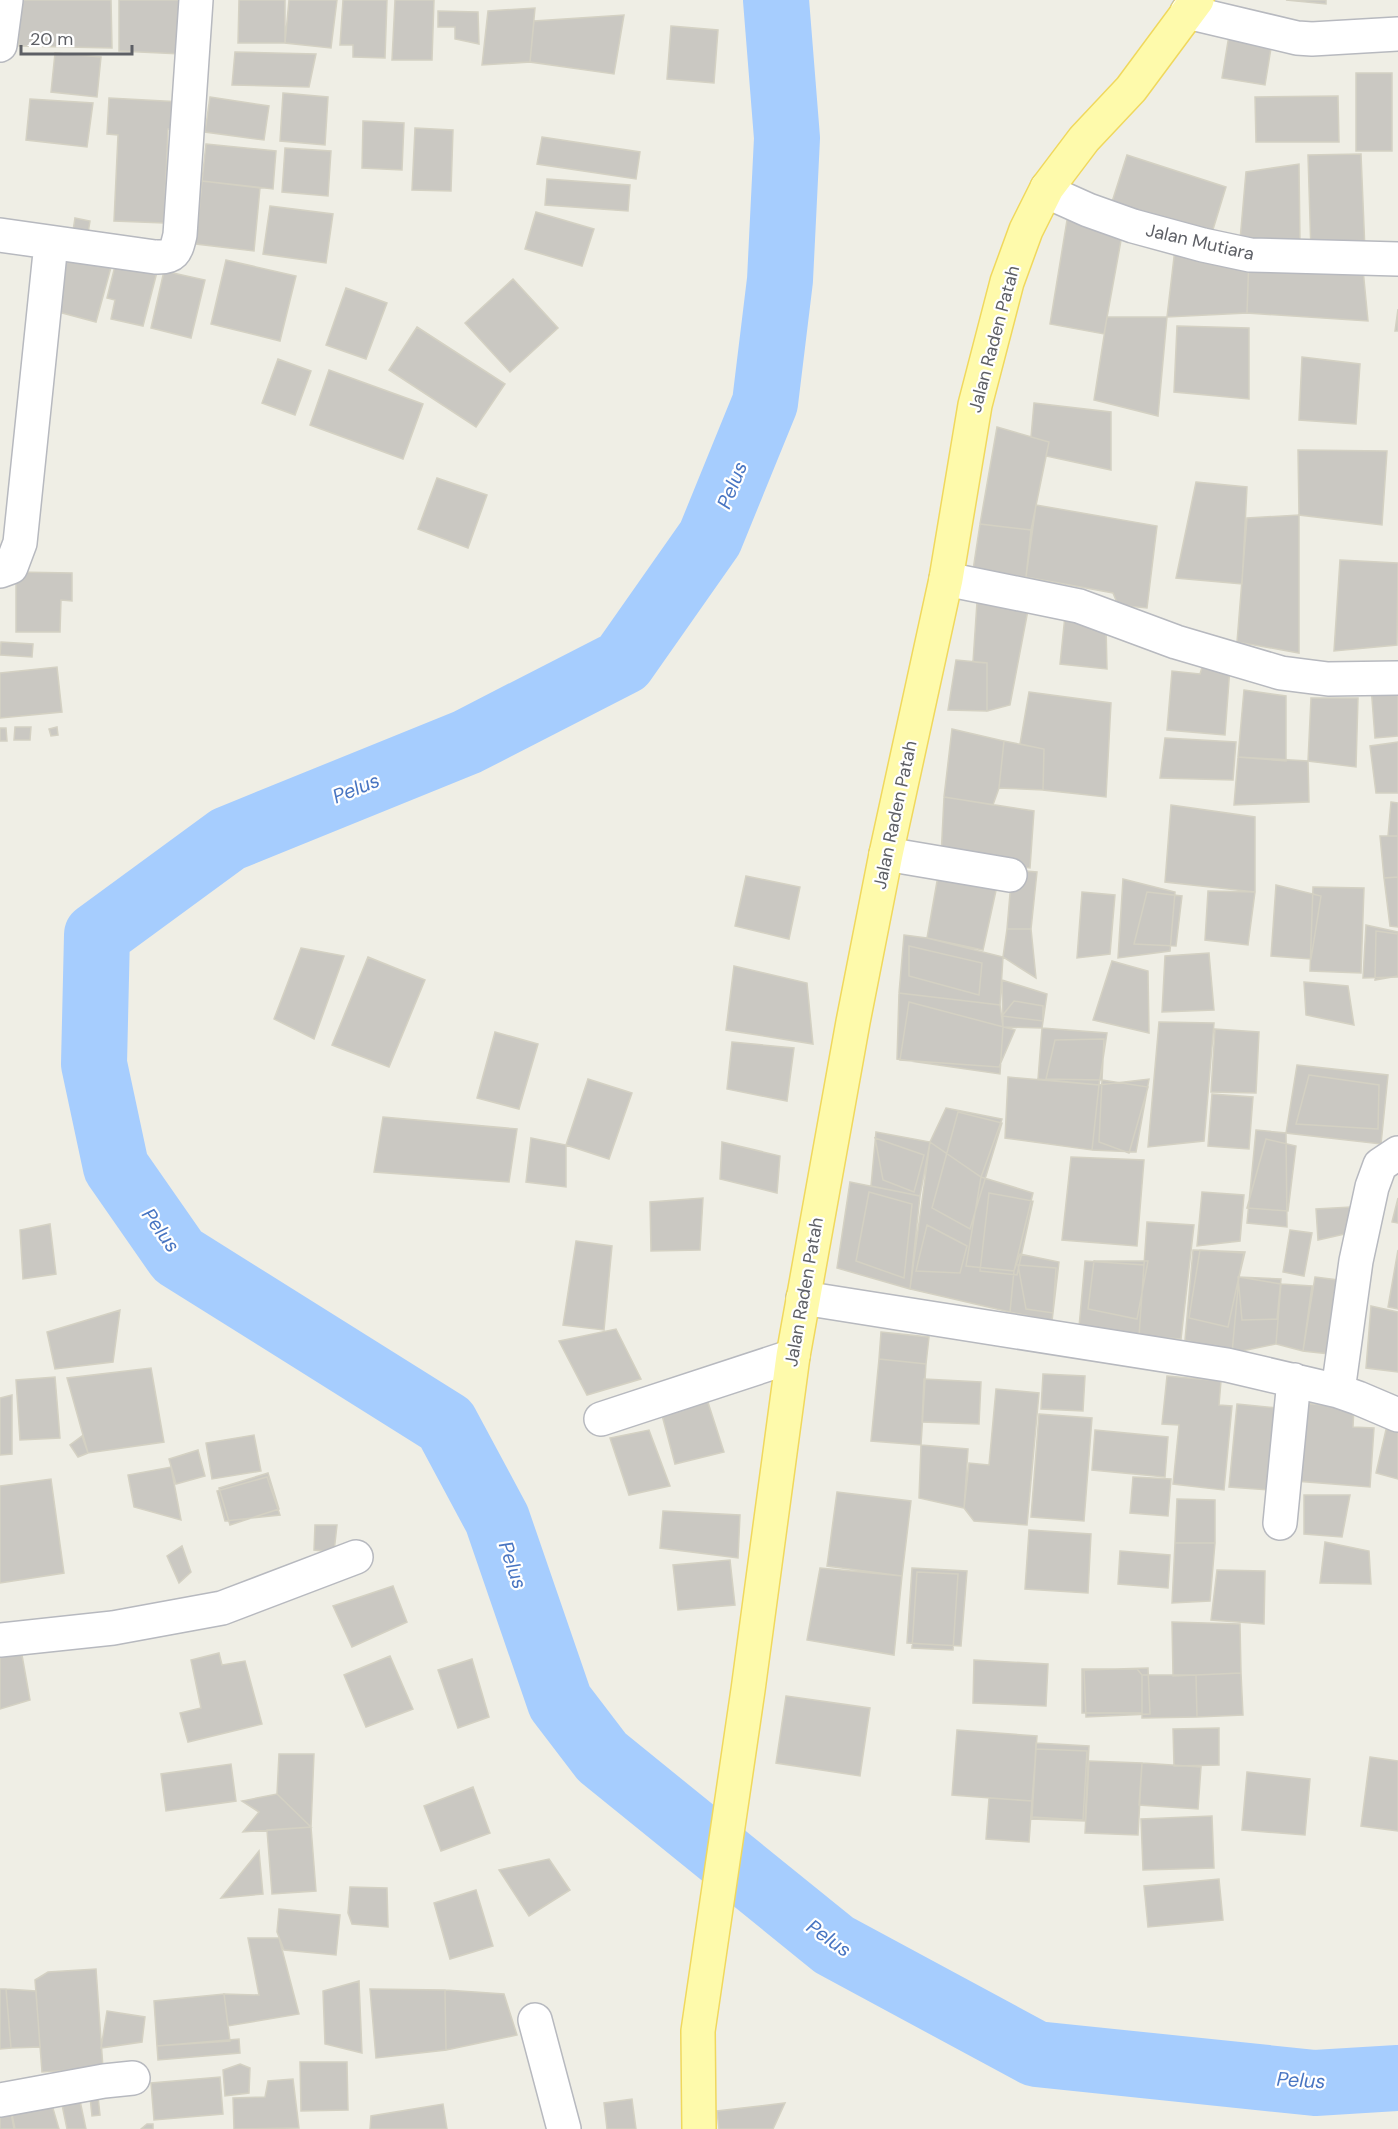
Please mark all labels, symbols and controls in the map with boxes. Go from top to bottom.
scale bar [21,18,132,56]
text: 20 m [30,27,73,51]
street label: Jalan Mutiara [1143,218,1257,266]
street label: Jalan Raden Patah [963,263,1025,415]
water label: Pelus [711,458,753,512]
street label: Jalan Raden Patah [868,738,922,892]
water label: Pelus [329,767,383,809]
water label: Pelus [136,1203,186,1257]
street label: Jalan Raden Patah [779,1215,829,1369]
water label: Pelus [493,1538,533,1592]
water label: Pelus [802,1913,856,1963]
water label: Pelus [1276,2066,1326,2094]

